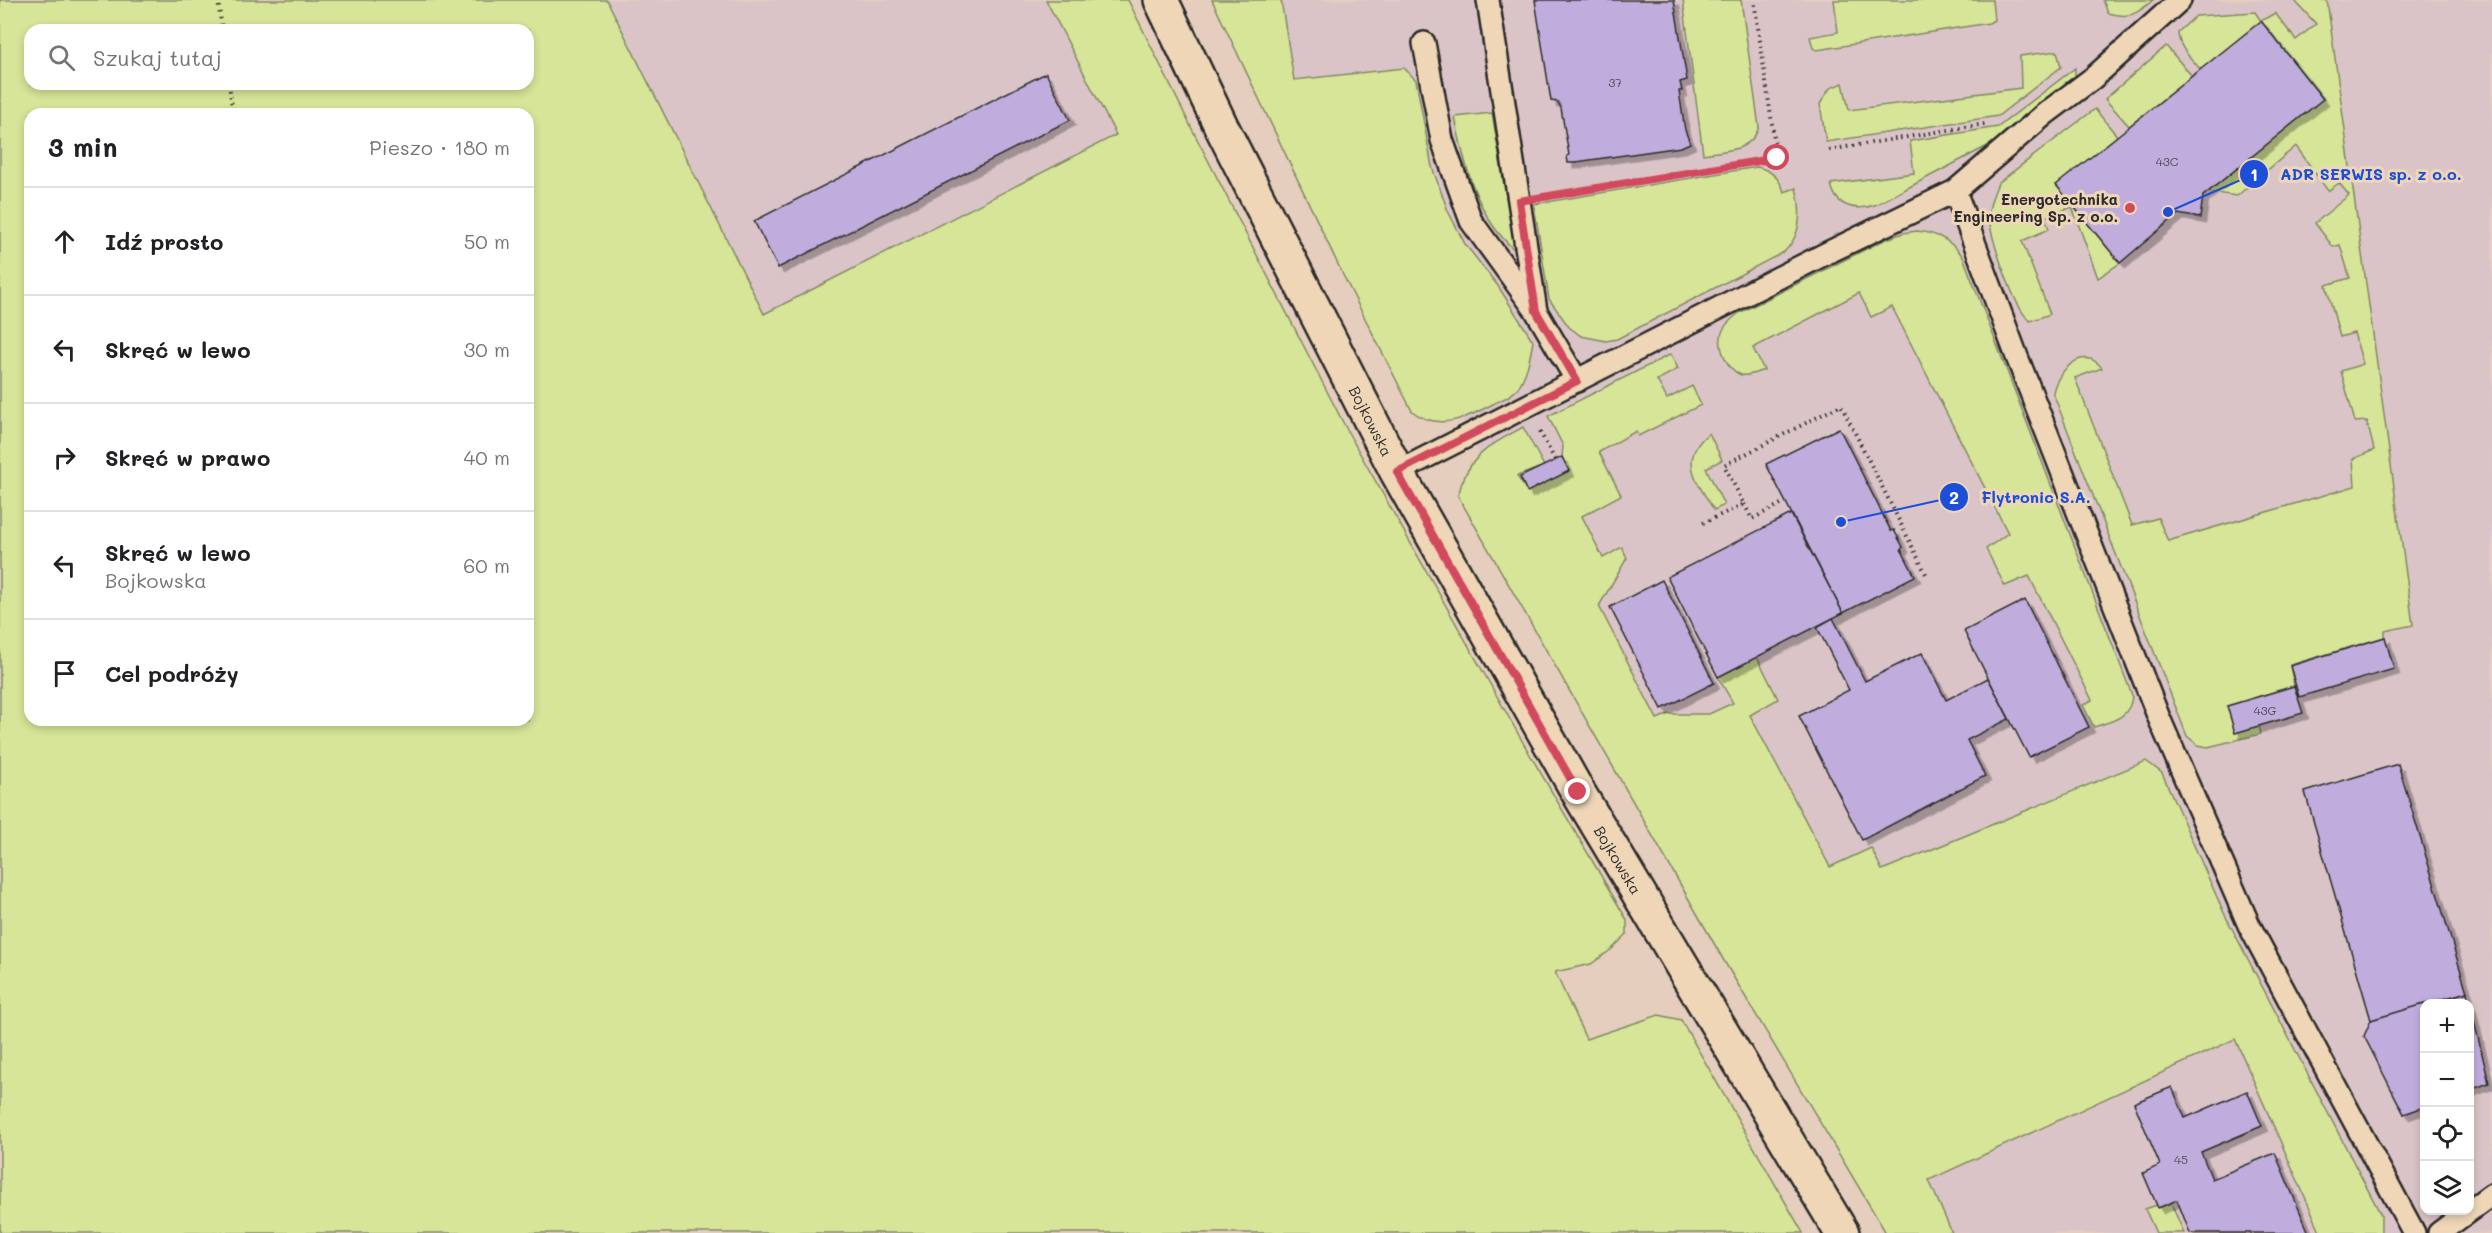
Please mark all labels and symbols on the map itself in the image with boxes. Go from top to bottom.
house number: 37 [1608,74,1622,90]
route start [1763,144,1789,170]
house number: 43C [2156,153,2179,169]
callout: ADR SERWIS sp. z o.o. [2239,157,2474,191]
text: 1 [2250,162,2258,186]
text: ADR SERWIS sp. z o.o. [2280,163,2462,184]
place label: Energotechnika Engineering Sp. z o.o. [1953,189,2118,226]
marker: Energotechnika Engineering Sp. z o.o. [2123,201,2137,215]
street label: Bojkowska [1345,382,1397,460]
callout: Flytronic S.A. [1939,480,2103,514]
text: 2 [1949,485,1959,509]
text: Flytronic S.A. [1981,486,2091,507]
house number: 43G [2254,702,2277,718]
route end [1564,778,1590,804]
street label: Bojkowska [1590,822,1646,898]
house number: 45 [2174,1151,2188,1167]

